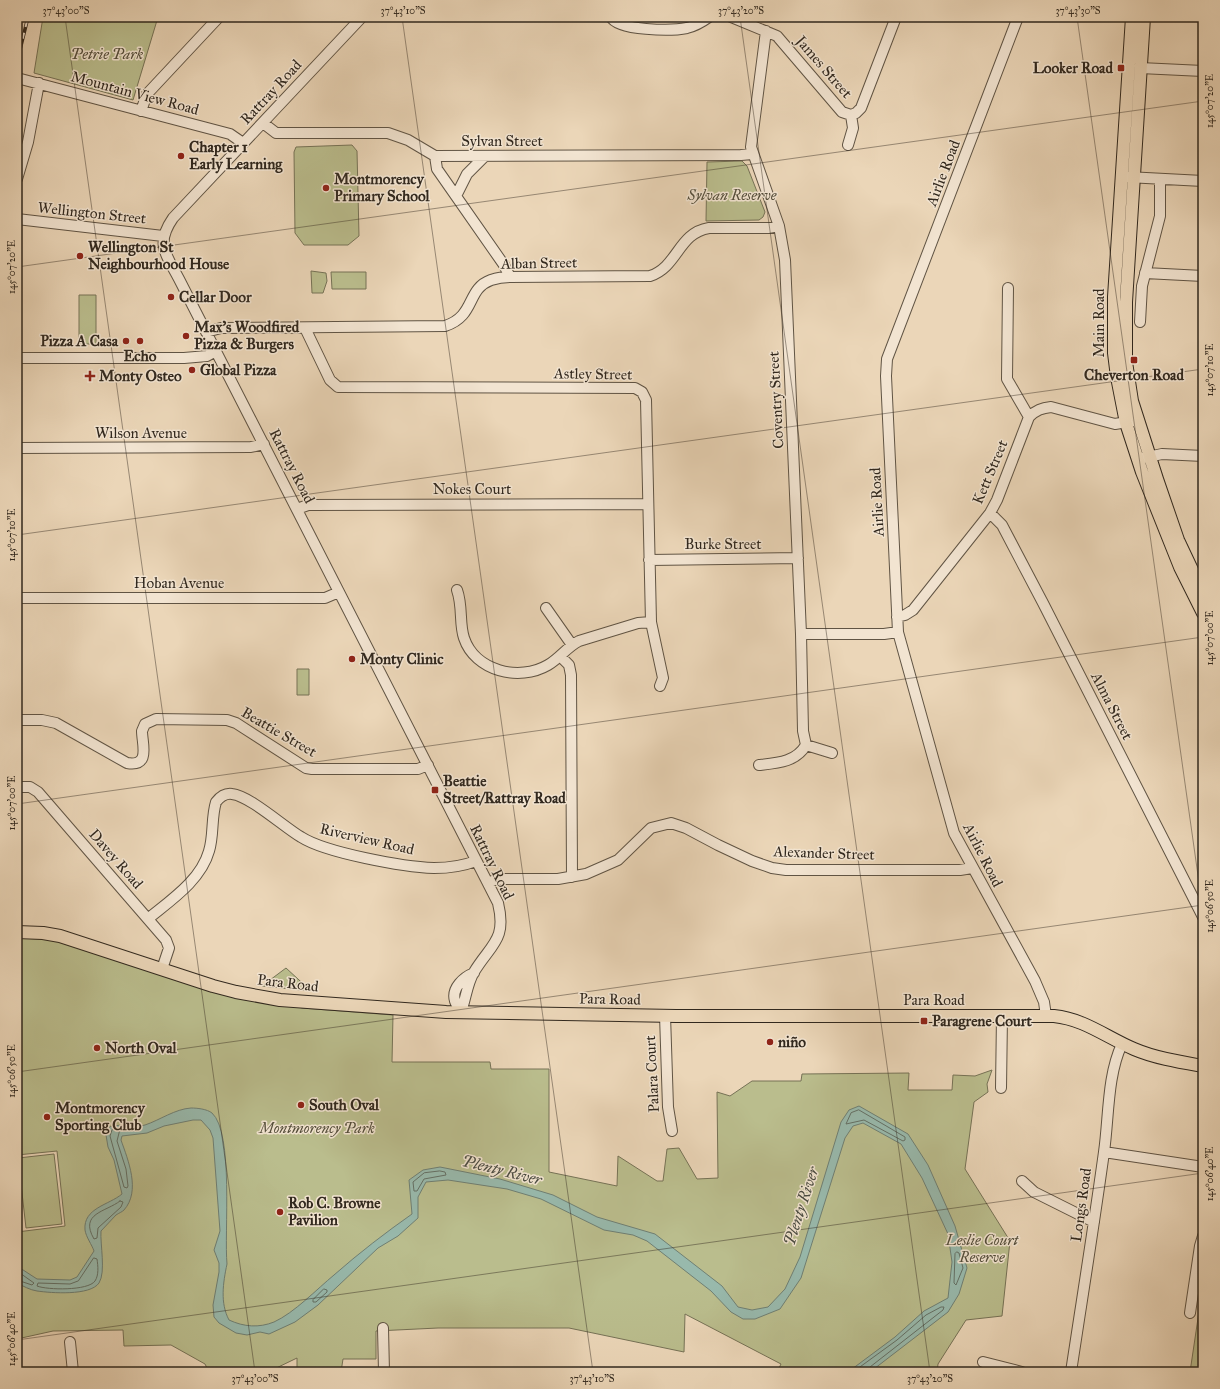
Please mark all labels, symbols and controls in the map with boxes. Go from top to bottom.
text: 37°43'00"S [42,5,90,17]
text: 37°43'10"S [380,5,426,17]
text: 37°43'20"S [718,5,764,17]
text: 37°43'30"S [1055,5,1101,17]
street label: James Street [790,31,856,103]
park label: Petrie Park [71,45,143,63]
street label: Rattray Road [237,56,306,128]
place label: Looker Road [1033,59,1113,77]
marker: Looker Road [1116,63,1126,73]
street label: Mountain View Road [69,67,201,119]
text: 145°07'20"E [1204,74,1216,128]
street label: Sylvan Street [461,132,543,150]
street label: Airlie Road [922,137,964,210]
place label: Chapter 1 Early Learning [189,138,283,174]
marker: Chapter 1 Early Learning [176,151,186,161]
place label: Montmorency Primary School [334,170,431,206]
marker: Montmorency Primary School [321,183,331,193]
park label: Sylvan Reserve [687,186,777,204]
street label: Wellington Street [37,198,148,228]
place label: Wellington St Neighbourhood House [88,238,230,274]
text: 145°07'20"E [6,240,18,294]
marker: Wellington St Neighbourhood House [75,251,85,261]
street label: Alban Street [500,253,578,273]
place label: Cellar Door [179,288,252,306]
street label: Main Road [1090,288,1108,358]
marker: Cellar Door [166,292,176,302]
place label: Max's Woodfired Pizza & Burgers [194,318,300,354]
marker: Max's Woodfired Pizza & Burgers [181,331,191,341]
place label: Pizza A Casa [40,332,119,350]
marker: Pizza A Casa [121,336,131,346]
marker: Echo [135,336,145,346]
text: 145°07'10"E [1204,344,1216,396]
place label: Echo [123,347,157,365]
street label: Coventry Street [764,350,788,449]
marker: Cheverton Road [1129,355,1139,365]
place label: Global Pizza [200,361,277,379]
street label: Astley Street [553,364,633,384]
marker: Global Pizza [187,365,197,375]
place label: Cheverton Road [1084,366,1184,384]
place label: Monty Osteo [99,367,182,386]
marker: Monty Osteo [84,370,96,382]
street label: Wilson Avenue [95,424,187,442]
street label: Rattray Road [265,426,319,507]
street label: Kett Street [968,437,1012,507]
street label: Airlie Road [866,466,888,538]
street label: Nokes Court [433,480,512,498]
text: 145°07'10"E [6,509,18,561]
street label: Burke Street [685,535,762,553]
street label: Hoban Avenue [134,574,224,592]
text: 145°07'00"E [1204,611,1216,665]
place label: Monty Clinic [360,650,444,669]
marker: Monty Clinic [347,654,357,664]
street label: Alma Street [1087,668,1137,743]
street label: Beattie Street [238,703,320,761]
place label: Beattie Street/Rattray Road [443,772,566,808]
text: 145°07'00"E [6,776,18,830]
marker: Beattie Street/Rattray Road [430,785,440,795]
street label: Riverview Road [318,819,416,859]
street label: Airlie Road [959,819,1007,890]
street label: Rattray Road [466,821,518,903]
street label: Davey Road [85,825,147,893]
street label: Alexander Street [772,842,876,864]
text: 145°06'50"E [1204,879,1216,933]
street label: Para Road [256,970,320,996]
street label: Para Road [579,989,642,1009]
street label: Para Road [903,991,965,1009]
place label: Paragrene Court [932,1012,1032,1031]
marker: Paragrene Court [919,1016,929,1026]
place label: niño [778,1033,806,1051]
street label: Palara Court [641,1034,663,1113]
marker: niño [765,1037,775,1047]
place label: North Oval [105,1039,178,1057]
marker: North Oval [92,1043,102,1053]
text: 145°06'50"E [6,1044,18,1098]
place label: South Oval [309,1096,380,1114]
place label: Montmorency Sporting Club [55,1099,146,1135]
marker: South Oval [296,1100,306,1110]
marker: Montmorency Sporting Club [42,1112,52,1122]
park label: Montmorency Park [257,1119,375,1137]
text: 145°06'40"E [1204,1147,1216,1201]
water label: Plenty River [460,1151,545,1189]
water label: Plenty River [779,1163,823,1248]
street label: Longs Road [1067,1166,1095,1243]
place label: Rob C. Browne Pavilion [288,1194,381,1229]
marker: Rob C. Browne Pavilion [275,1207,285,1217]
park label: Leslie Court Reserve [945,1231,1019,1266]
text: 145°06'40"E [6,1312,18,1366]
text: 37°43'00"S [231,1373,279,1385]
text: 37°43'10"S [569,1373,615,1385]
text: 37°43'20"S [907,1373,953,1385]

